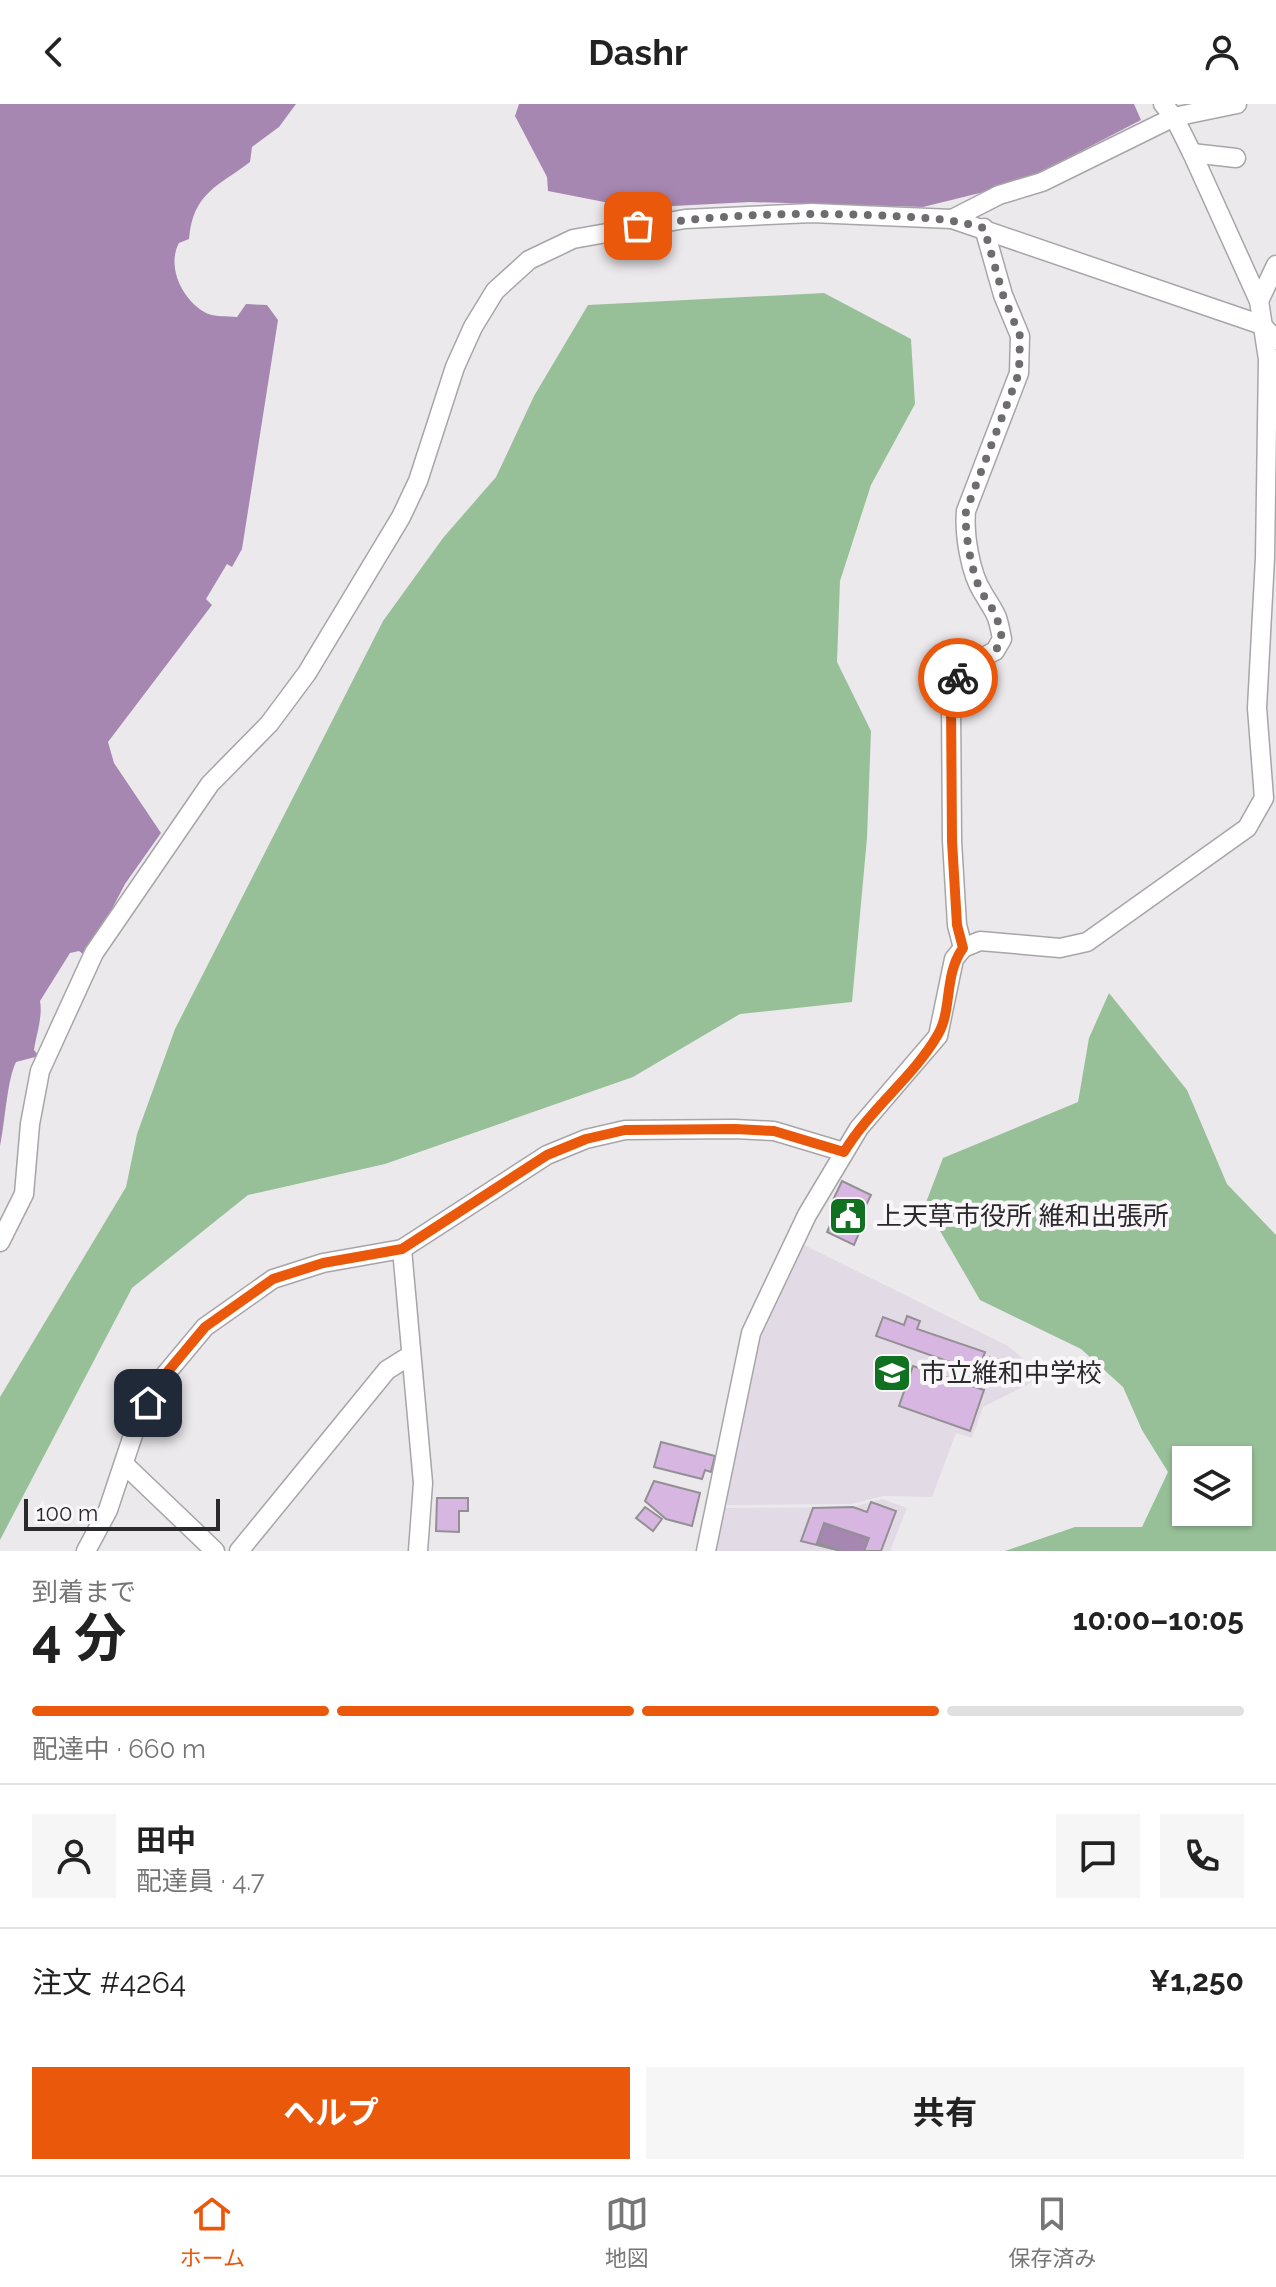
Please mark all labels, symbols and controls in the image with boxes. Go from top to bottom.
icon: back [32,30,76,74]
icon: person [1200,30,1244,74]
text: Dashr [588,31,688,73]
pin [604,192,672,260]
icon: bag [616,204,660,248]
courier [918,638,998,718]
icon: bike [936,656,980,700]
public building icon: 上天草市役所 維和出張所 [827,1195,869,1237]
place label: 上天草市役所 維和出張所 [876,1201,1169,1231]
school or university icon: 市立維和中学校 [871,1352,913,1394]
place label: 市立維和中学校 [920,1358,1102,1388]
pin [114,1369,182,1437]
icon: home [126,1381,170,1425]
map controls [1172,1446,1252,1526]
button: layers [1172,1446,1252,1526]
scale bar [24,1495,220,1531]
text: 100 m [36,1500,98,1526]
text: 到着まで [32,1577,136,1607]
text: 10:00–10:05 [1073,1602,1244,1637]
text: 4 分 [32,1607,126,1668]
text: 配達中 · 660 m [32,1734,206,1764]
button: person [32,1814,116,1898]
button: chat [1056,1814,1140,1898]
button: phone [1160,1814,1244,1898]
text: 田中 [136,1823,196,1858]
text: 配達員 · 4.7 [136,1866,265,1896]
text: ¥1,250 [1149,1963,1244,1998]
text: 注文 #4264 [32,1965,186,2000]
button: ヘルプ [32,2067,630,2159]
button: 共有 [646,2067,1244,2159]
tab: ホーム [180,2192,245,2272]
tab: 地図 [605,2192,649,2272]
tab: 保存済み [1008,2192,1096,2272]

